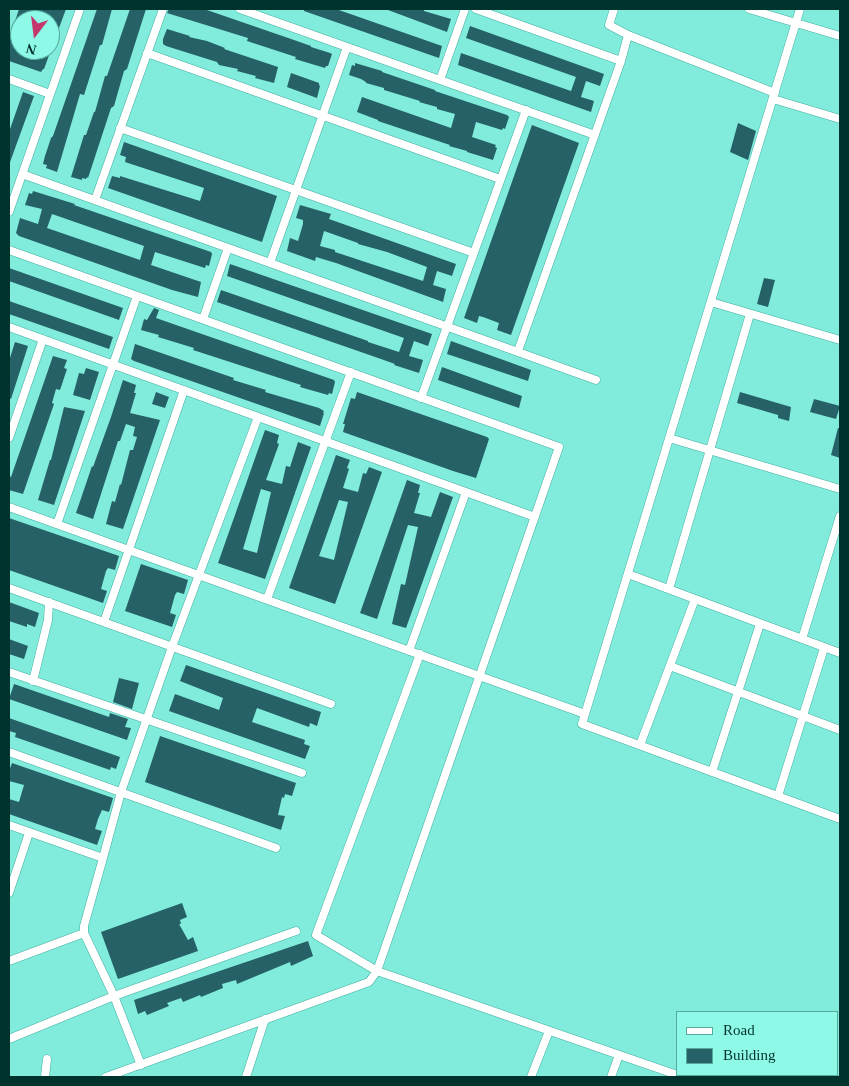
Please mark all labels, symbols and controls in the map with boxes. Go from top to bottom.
north arrow [10,10,60,60]
text: N [24,40,38,58]
legend [676,1011,839,1076]
text: Road [723,1022,755,1038]
text: Building [723,1047,776,1063]

